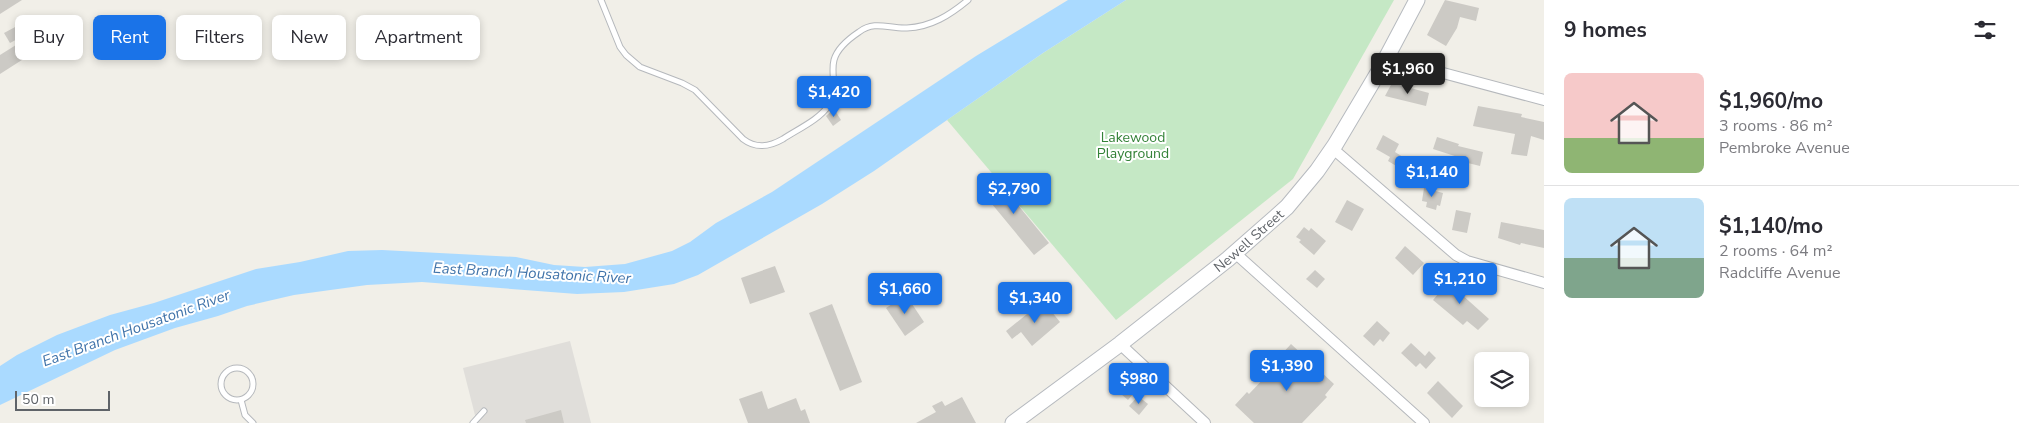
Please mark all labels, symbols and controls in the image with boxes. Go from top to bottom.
chip: Buy [15,15,83,60]
chip: Rent [93,15,166,60]
chip: Filters [176,15,262,60]
chip: New [272,15,346,60]
chip: Apartment [356,15,480,60]
text: 9 homes [1564,16,1647,44]
icon: filters [1971,16,1999,44]
pin: $1,960 [1367,52,1449,95]
text: $1,960 [1382,58,1434,80]
pin: $1,420 [793,76,875,118]
text: $1,420 [808,81,860,103]
text: $1,960/mo [1719,87,1823,115]
icon: home [1604,93,1664,153]
text: 3 rooms · 86 m² [1719,115,1832,137]
park label: Lakewood Playground [1097,128,1169,163]
text: Pembroke Avenue [1719,137,1850,159]
pin: $1,140 [1391,156,1473,198]
text: $1,140 [1406,161,1458,183]
pin: $2,790 [973,172,1055,215]
text: $2,790 [988,178,1040,200]
street label: Newell Street [1210,205,1288,277]
text: $1,140/mo [1719,212,1823,240]
icon: home [1604,218,1664,278]
text: 2 rooms · 64 m² [1719,240,1832,262]
water label: East Branch Housatonic River [433,258,632,288]
pin: $1,210 [1419,262,1501,305]
text: Radcliffe Avenue [1719,262,1841,284]
text: $1,210 [1434,268,1486,290]
pin: $1,660 [864,272,946,315]
text: $1,660 [879,278,931,300]
pin: $1,340 [994,282,1076,324]
water label: East Branch Housatonic River [39,284,233,371]
text: $1,340 [1009,287,1061,309]
pin: $1,390 [1246,350,1328,392]
map controls [1474,352,1529,407]
button: layers [1474,352,1529,407]
text: $1,390 [1261,355,1313,377]
pin: $980 [1109,362,1169,405]
text: $980 [1120,368,1158,390]
scale bar [15,388,110,411]
text: 50 m [22,390,54,409]

